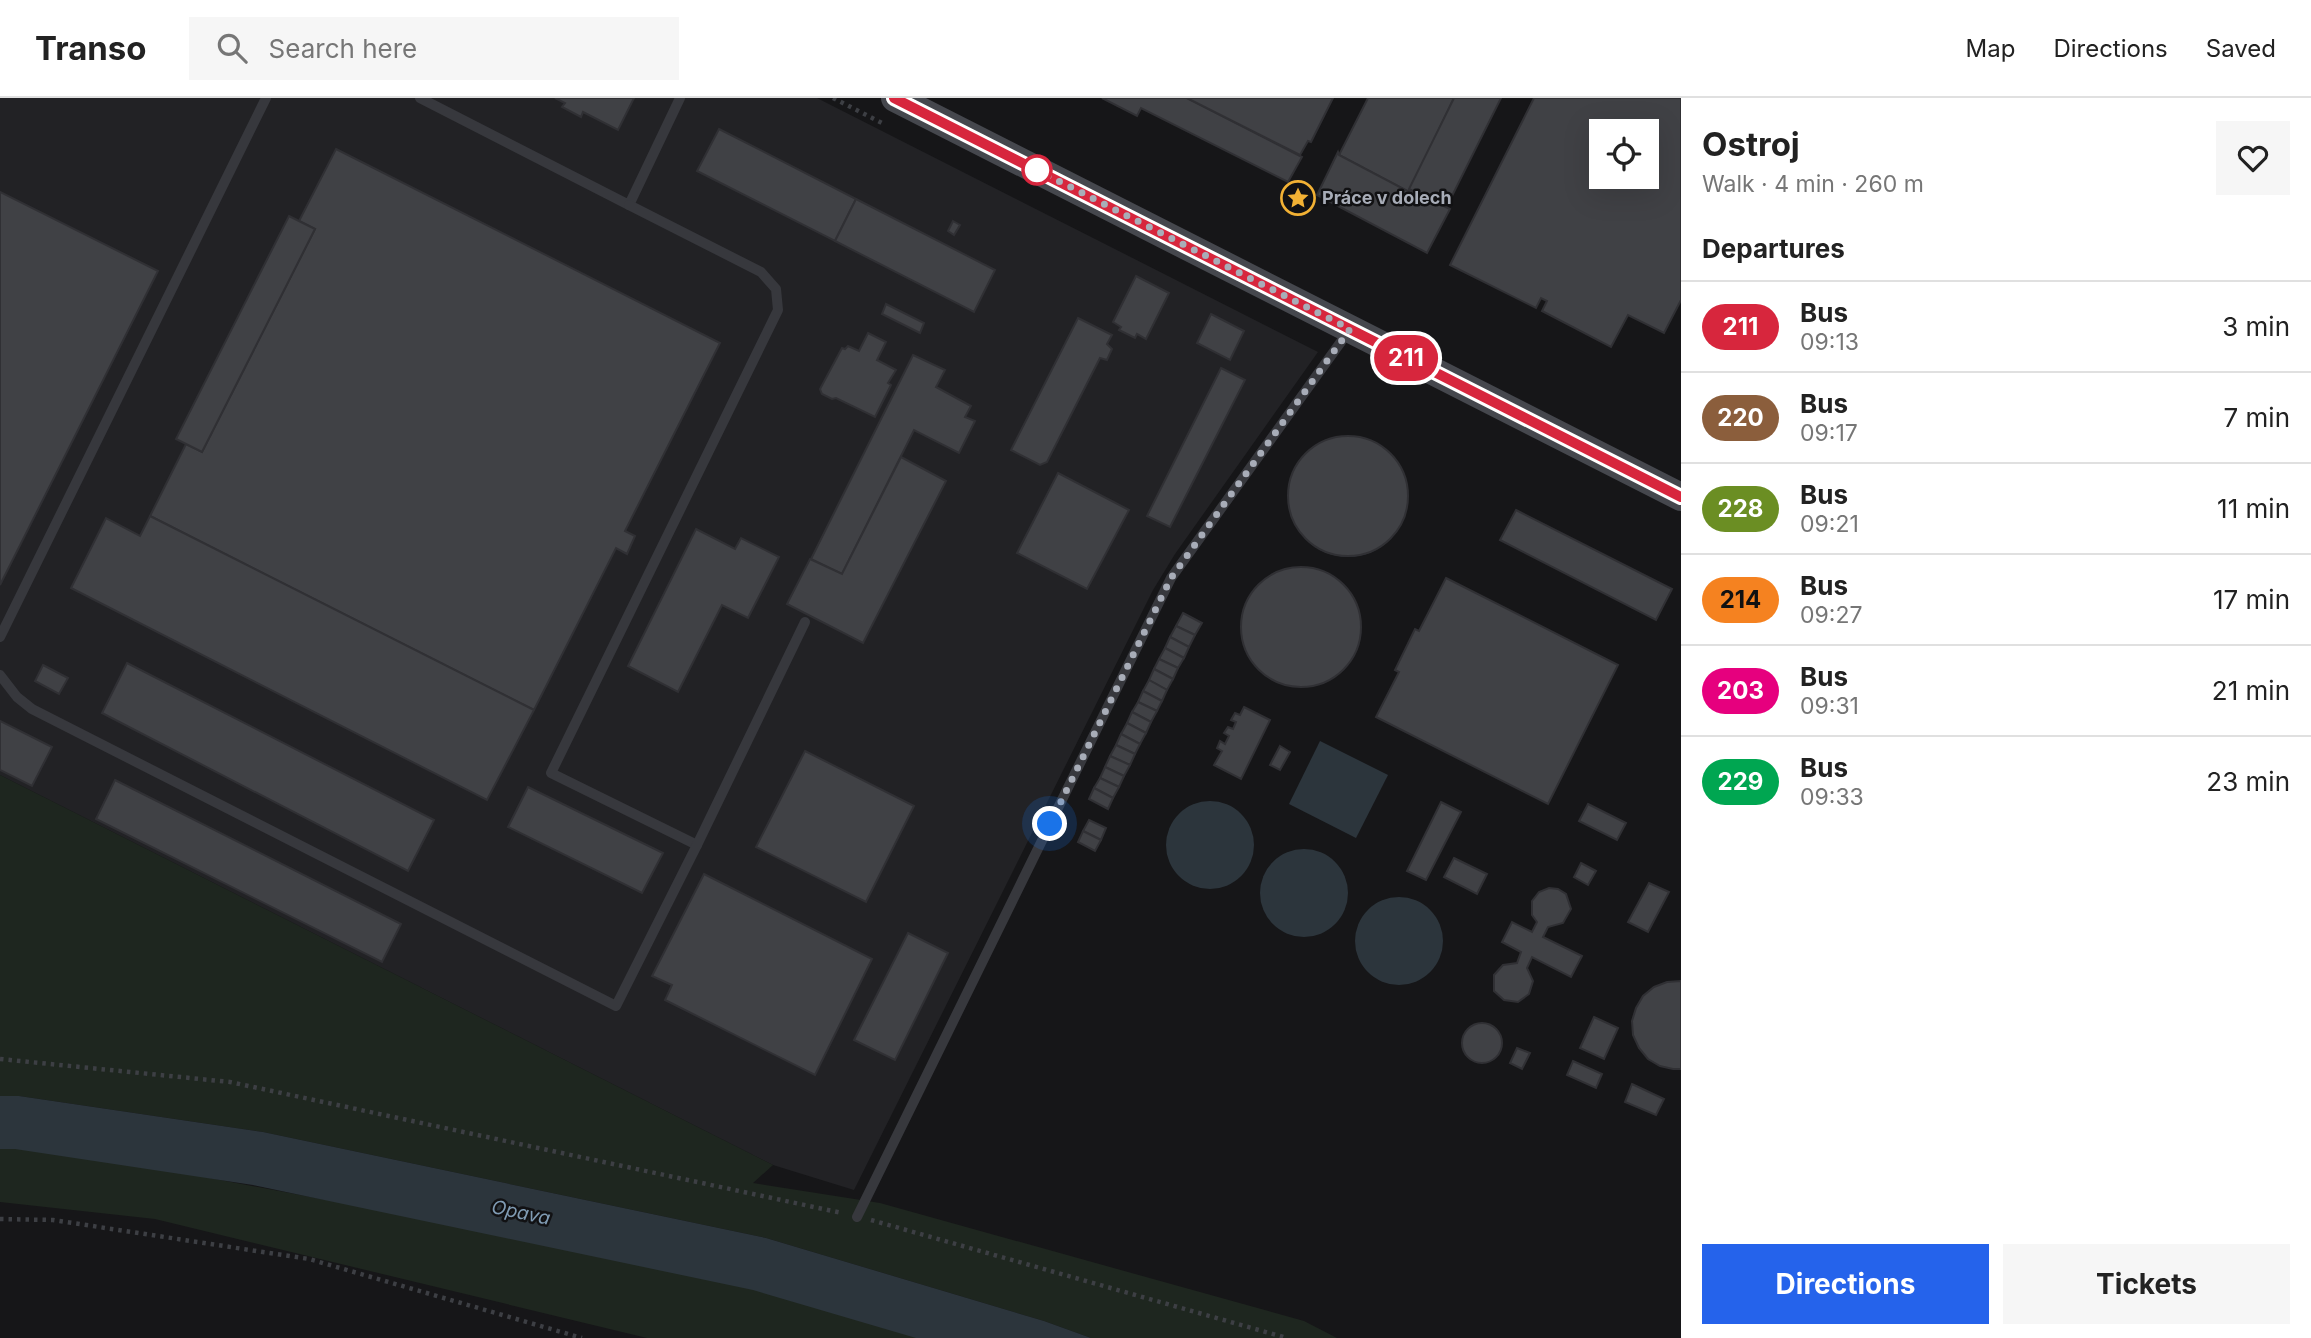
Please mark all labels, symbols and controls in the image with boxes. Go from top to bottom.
search box [189,17,679,80]
text: Transo [35,28,147,68]
icon: search [213,29,251,67]
text: Search here [269,33,417,64]
text: Map [1966,34,2015,63]
text: Directions [2053,34,2168,63]
text: Saved [2206,34,2276,63]
map controls [1589,119,1659,189]
button: locate [1589,119,1659,189]
button: heart [2216,121,2290,195]
text: Ostroj [1702,124,1800,164]
unlabelled marker [1022,155,1052,185]
text: Walk · 4 min · 260 m [1702,170,1924,198]
place icon: Práce v dolech [1279,179,1317,217]
place label: Práce v dolech [1322,187,1452,208]
text: Departures [1702,233,1845,264]
text: Bus [1800,297,1848,328]
text: 3 min [2222,311,2290,342]
text: 211 [1723,312,1758,341]
text: 09:13 [1800,328,1859,356]
line badge: 211 [1366,335,1446,381]
text: 211 [1388,343,1424,372]
text: Bus [1800,388,1848,419]
text: 7 min [2224,402,2290,433]
text: 220 [1717,403,1764,432]
text: 09:17 [1800,419,1858,447]
text: Bus [1800,479,1848,510]
text: 11 min [2217,493,2290,524]
text: 228 [1718,494,1763,523]
text: 09:21 [1800,510,1859,538]
text: Bus [1800,570,1848,601]
text: 17 min [2213,584,2290,615]
text: 214 [1720,585,1761,614]
text: 09:27 [1800,601,1862,629]
text: Bus [1800,661,1848,692]
text: 21 min [2212,675,2290,706]
text: 203 [1717,676,1764,705]
text: 09:31 [1800,692,1859,720]
text: Bus [1800,752,1848,783]
text: 23 min [2206,766,2290,797]
text: 229 [1718,767,1763,796]
text: 09:33 [1800,783,1864,811]
your location [1032,806,1067,841]
water label: Opava [489,1195,553,1230]
button: Directions [1702,1244,1989,1324]
button: Tickets [2003,1244,2290,1324]

